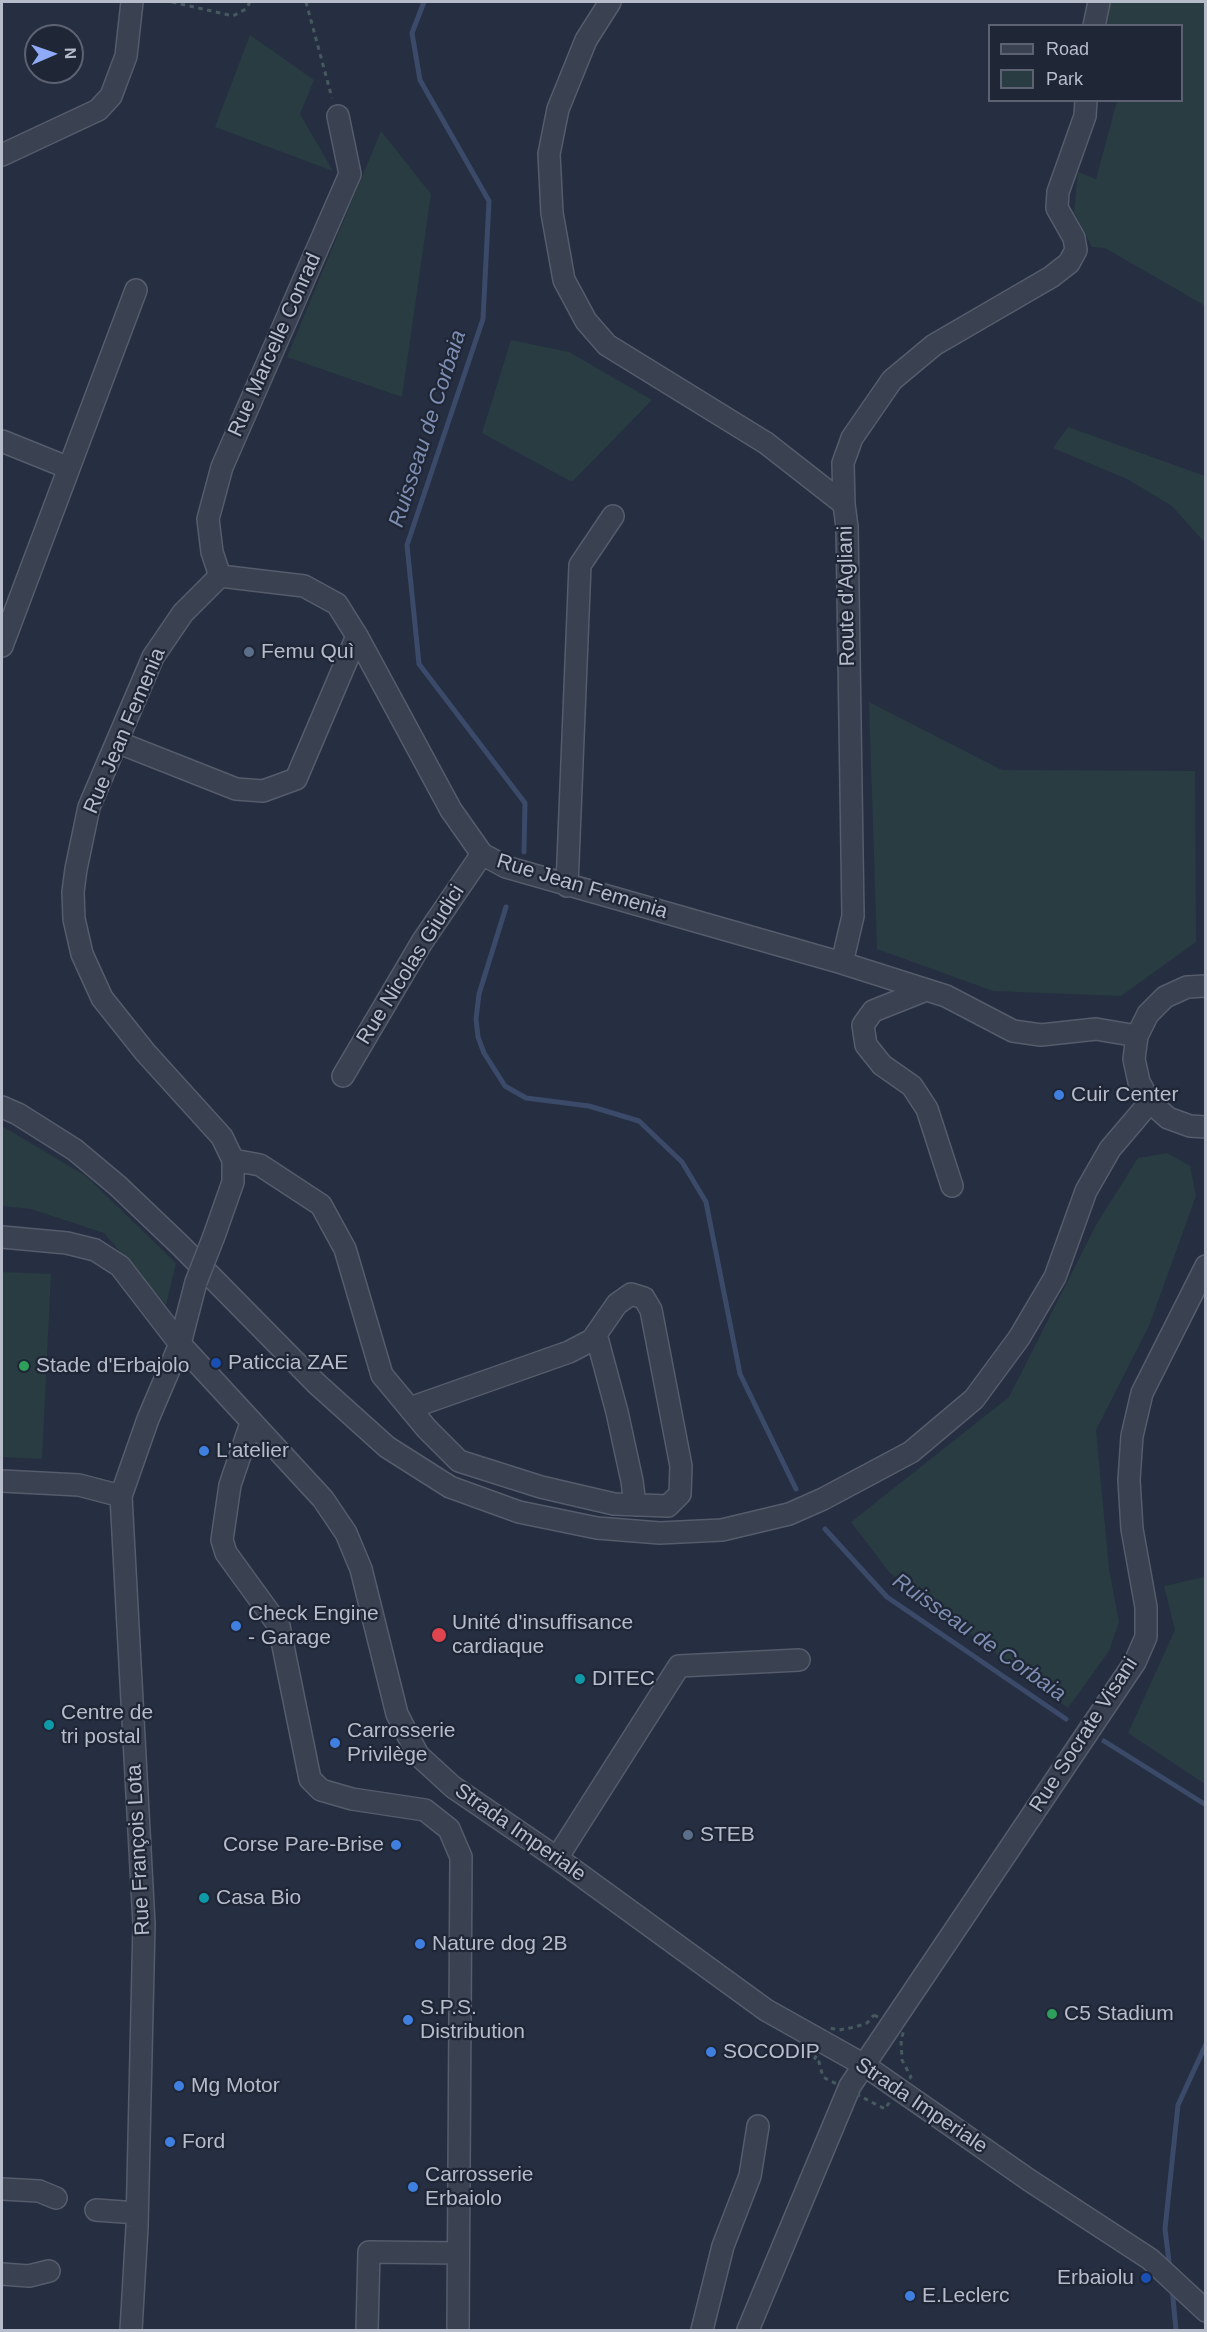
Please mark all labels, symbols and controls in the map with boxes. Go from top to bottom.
north arrow [24,24,84,84]
legend [988,24,1183,102]
text: Road [1046,39,1089,59]
text: N [62,47,79,59]
text: Park [1046,69,1083,89]
street label: Rue Marcelle Conrad [223,249,327,441]
water label: Ruisseau de Corbaia [384,327,472,531]
street label: Route d'Agliani [833,525,861,667]
place label: Femu Quì [261,639,354,665]
street label: Rue Jean Femenia [79,644,171,818]
marker: Femu Quì [242,645,256,659]
street label: Rue Jean Femenia [493,849,671,925]
street label: Rue Nicolas Giudici [352,881,470,1049]
place label: Cuir Center [1071,1082,1178,1108]
marker: Cuir Center [1052,1088,1066,1102]
place label: Paticcia ZAE [228,1350,348,1376]
place label: Stade d'Erbajolo [36,1353,189,1379]
marker: Paticcia ZAE [209,1356,223,1370]
marker: Stade d'Erbajolo [17,1359,31,1373]
place label: L'atelier [216,1438,289,1464]
marker: L'atelier [197,1444,211,1458]
water label: Ruisseau de Corbaia [887,1568,1071,1708]
place label: Check Engine - Garage [248,1601,379,1651]
place label: Unité d'insuffisance cardiaque [452,1610,633,1660]
marker: Check Engine - Garage [229,1619,243,1633]
marker: Unité d'insuffisance cardiaque [430,1626,448,1644]
street label: Rue Socrate Visani [1025,1653,1143,1817]
place label: DITEC [592,1666,655,1692]
marker: DITEC [573,1672,587,1686]
place label: Centre de tri postal [61,1700,153,1750]
marker: Centre de tri postal [42,1718,56,1732]
place label: Carrosserie Privilège [347,1718,456,1768]
marker: Carrosserie Privilège [328,1736,342,1750]
street label: Rue François Lota [122,1764,156,1936]
street label: Strada Imperiale [450,1778,590,1888]
place label: STEB [700,1822,755,1848]
marker: STEB [681,1828,695,1842]
place label: Corse Pare-Brise [223,1832,384,1858]
marker: Corse Pare-Brise [389,1838,403,1852]
place label: Casa Bio [216,1885,301,1911]
marker: Casa Bio [197,1891,211,1905]
place label: Nature dog 2B [432,1931,567,1957]
marker: Nature dog 2B [413,1937,427,1951]
place label: S.P.S. Distribution [420,1995,525,2045]
place label: C5 Stadium [1064,2001,1174,2027]
marker: C5 Stadium [1045,2007,1059,2021]
marker: S.P.S. Distribution [401,2013,415,2027]
place label: SOCODIP [723,2039,820,2065]
marker: SOCODIP [704,2045,718,2059]
street label: Strada Imperiale [850,2052,992,2160]
place label: Mg Motor [191,2073,280,2099]
marker: Mg Motor [172,2079,186,2093]
place label: Ford [182,2129,225,2155]
marker: Ford [163,2135,177,2149]
place label: Carrosserie Erbaiolo [425,2162,534,2212]
marker: Carrosserie Erbaiolo [406,2180,420,2194]
place label: Erbaiolu [1057,2265,1134,2291]
marker: Erbaiolu [1139,2271,1153,2285]
place label: E.Leclerc [922,2283,1010,2309]
marker: E.Leclerc [903,2289,917,2303]

